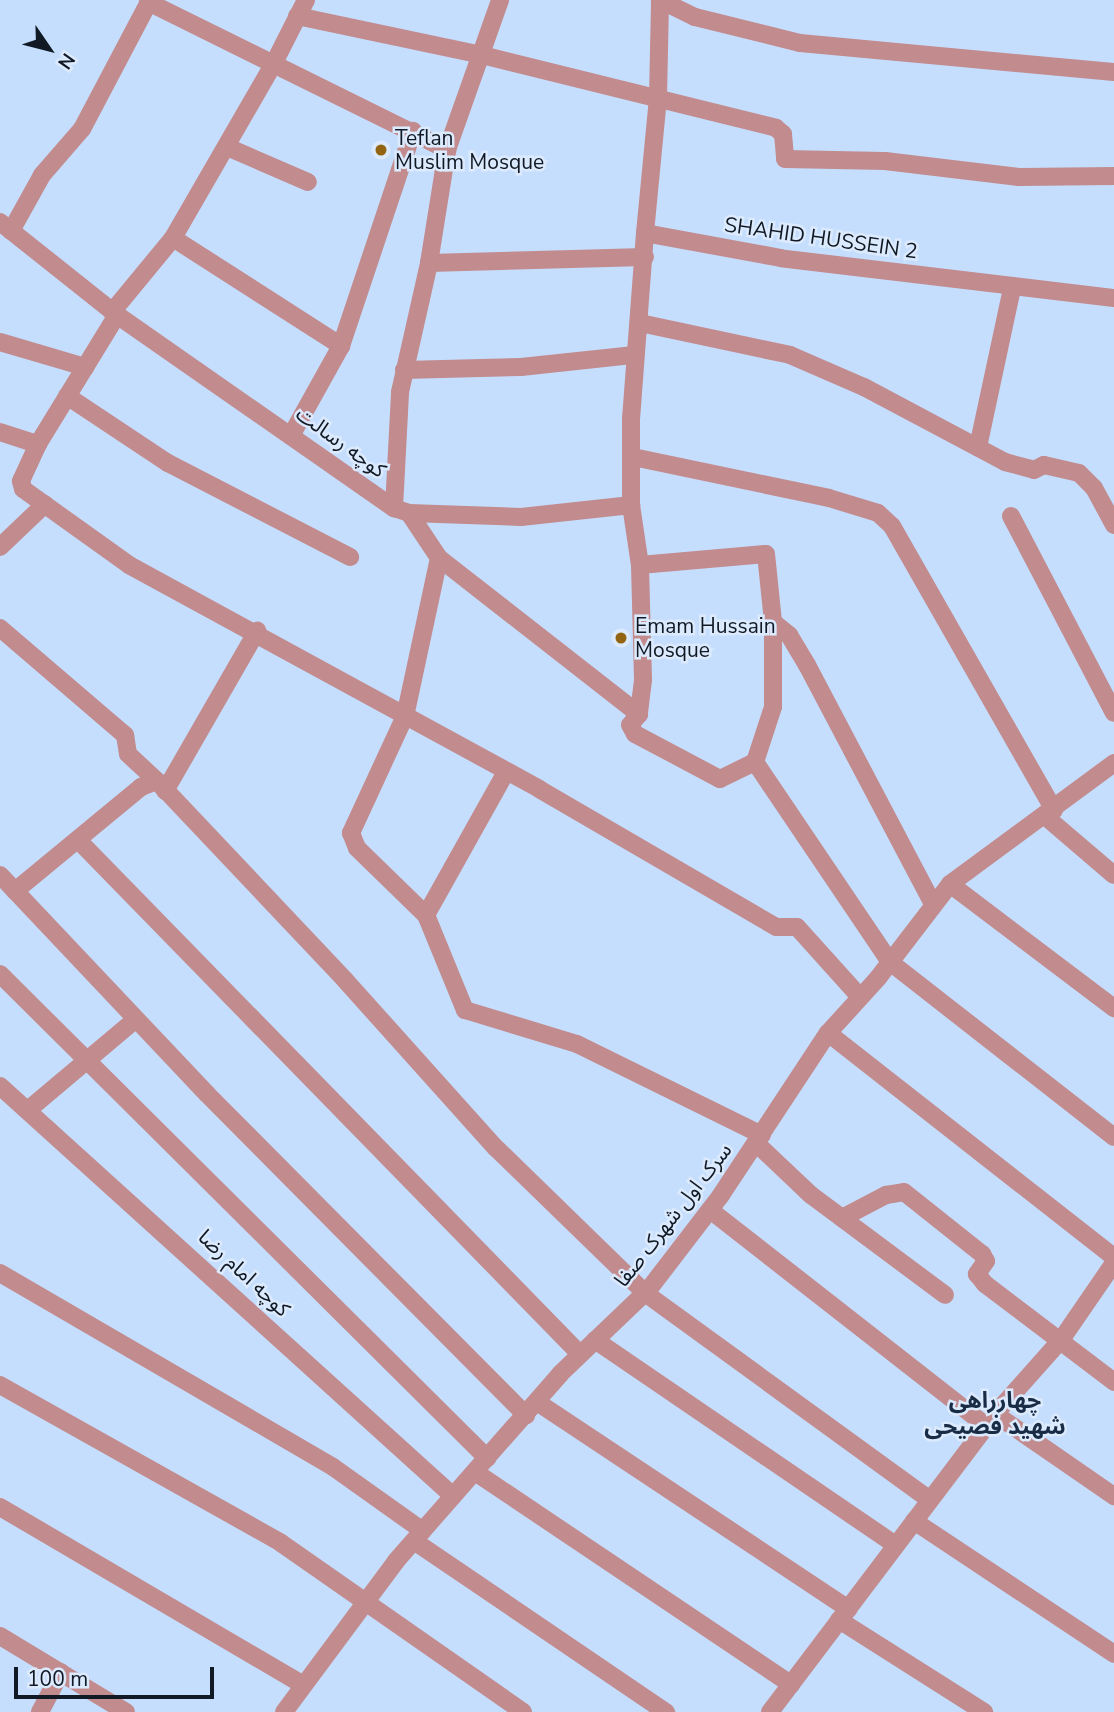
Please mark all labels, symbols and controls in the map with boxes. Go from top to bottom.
north arrow [14,14,84,84]
text: N [51,48,81,74]
place label: Teflan Muslim Mosque [395,125,544,175]
marker: Teflan Muslim Mosque [373,142,389,158]
street label: SHAHID HUSSEIN 2 [723,212,919,264]
street label: کوچه رسالت [291,401,391,483]
place label: Emam Hussain Mosque [635,613,776,663]
marker: Emam Hussain Mosque [613,630,629,646]
street label: سرک اول شهرک صفا [609,1138,737,1292]
street label: کوچه امام رضا [193,1224,295,1322]
district label: چهارراهی شهید فصیحی [924,1387,1066,1441]
scale bar [18,1652,217,1696]
text: 100 m [27,1665,88,1693]

